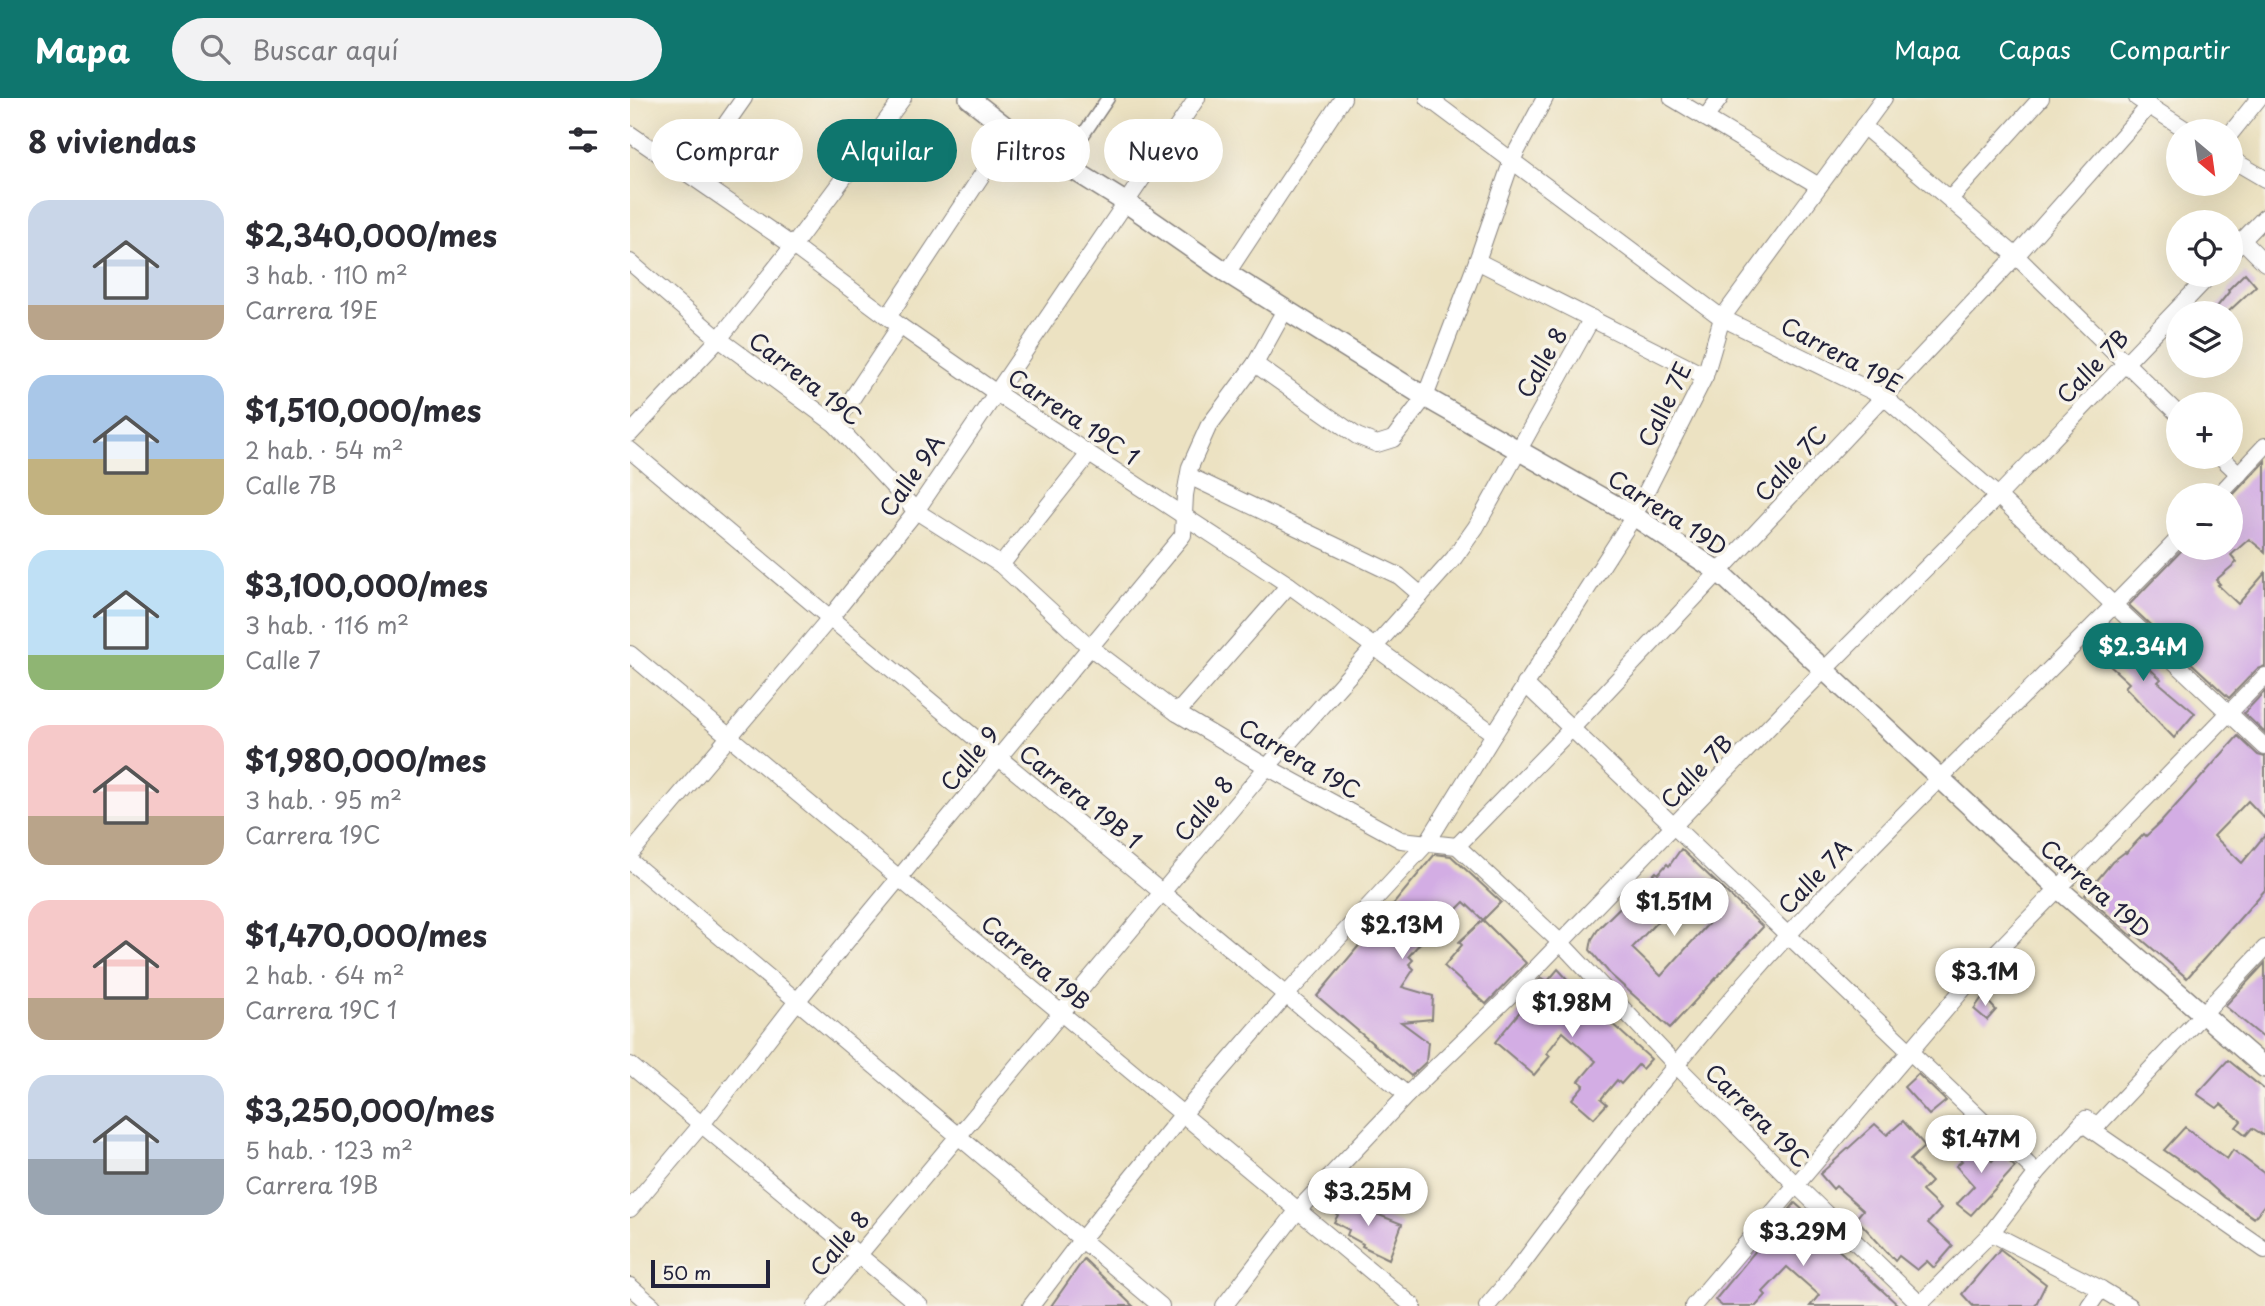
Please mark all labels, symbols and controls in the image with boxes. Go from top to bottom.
search box [172,18,662,81]
text: Mapa [35,24,130,74]
icon: search [196,30,234,68]
text: Buscar aquí [252,30,398,69]
text: Mapa [1894,31,1960,67]
text: Capas [1998,31,2071,67]
text: Compartir [2109,31,2230,67]
text: 8 viviendas [28,118,196,163]
chip: Comprar [651,119,803,182]
chip: Alquilar [817,119,957,182]
chip: Filtros [971,119,1090,182]
chip: Nuevo [1104,119,1223,182]
north arrow [2166,119,2244,196]
map controls [2166,119,2243,560]
icon: filters [564,121,602,159]
button: locate [2166,210,2243,287]
text: $2,340,000/mes [245,212,497,257]
icon: home [84,228,168,312]
text: 3 hab. · 110 m² [245,257,408,292]
text: Carrera 19E [245,292,378,327]
button: layers [2166,301,2243,378]
street label: Carrera 19E [1775,307,1909,401]
street label: Calle 8 [1507,320,1575,404]
street label: Calle 7B [2048,321,2136,411]
street label: Carrera 19C [742,322,870,434]
street label: Calle 7E [1628,355,1700,453]
street label: Carrera 19C 1 [1001,359,1147,473]
text: $1,510,000/mes [245,387,481,432]
button: + [2166,392,2243,469]
icon: home [84,403,168,487]
street label: Calle 7C [1745,417,1835,509]
street label: Calle 9A [870,426,952,524]
text: 2 hab. · 54 m² [245,432,404,467]
street label: Carrera 19D [1601,460,1735,564]
text: Calle 7B [245,467,337,502]
button: − [2166,483,2243,560]
text: $3,100,000/mes [245,562,488,607]
icon: home [84,578,168,662]
text: 3 hab. · 116 m² [245,607,409,642]
pin: $2.34M [2086,624,2200,683]
text: $2.34M [2099,628,2187,663]
text: Calle 7 [245,642,321,677]
street label: Carrera 19C [1233,709,1367,807]
street label: Calle 9 [931,718,1007,798]
street label: Calle 7B [1652,726,1740,816]
street label: Carrera 19B 1 [1012,735,1150,857]
text: $1,980,000/mes [245,737,486,782]
icon: home [84,753,168,837]
street label: Calle 8 [1165,767,1241,849]
text: 3 hab. · 95 m² [245,782,402,817]
text: Carrera 19C [245,817,381,852]
street label: Calle 7A [1769,830,1859,922]
street label: Carrera 19D [2033,830,2159,946]
pin: $1.51M [1617,878,1731,938]
text: $1.51M [1636,883,1712,918]
pin: $2.13M [1345,902,1459,961]
street label: Carrera 19B [974,906,1098,1018]
text: $2.13M [1361,906,1443,941]
text: $1,470,000/mes [245,912,487,957]
icon: home [84,928,168,1012]
pin: $3.1M [1936,948,2034,1008]
text: $3.1M [1951,953,2019,988]
text: 2 hab. · 64 m² [245,957,405,992]
pin: $1.98M [1515,979,1629,1039]
text: $1.98M [1532,984,1612,1019]
text: Carrera 19C 1 [245,992,397,1027]
street label: Carrera 19C [1698,1055,1818,1175]
text: $3,250,000/mes [245,1087,495,1132]
icon: home [84,1103,168,1187]
pin: $1.47M [1924,1116,2038,1175]
text: $1.47M [1941,1120,2021,1155]
text: 5 hab. · 123 m² [245,1132,413,1167]
text: Carrera 19B [245,1167,378,1202]
pin: $3.25M [1311,1168,1425,1228]
text: $3.25M [1324,1173,1412,1208]
street label: Calle 8 [801,1202,877,1284]
pin: $3.29M [1746,1208,1860,1268]
text: $3.29M [1759,1213,1847,1248]
scale bar [651,1257,770,1289]
text: 50 m [662,1258,711,1286]

